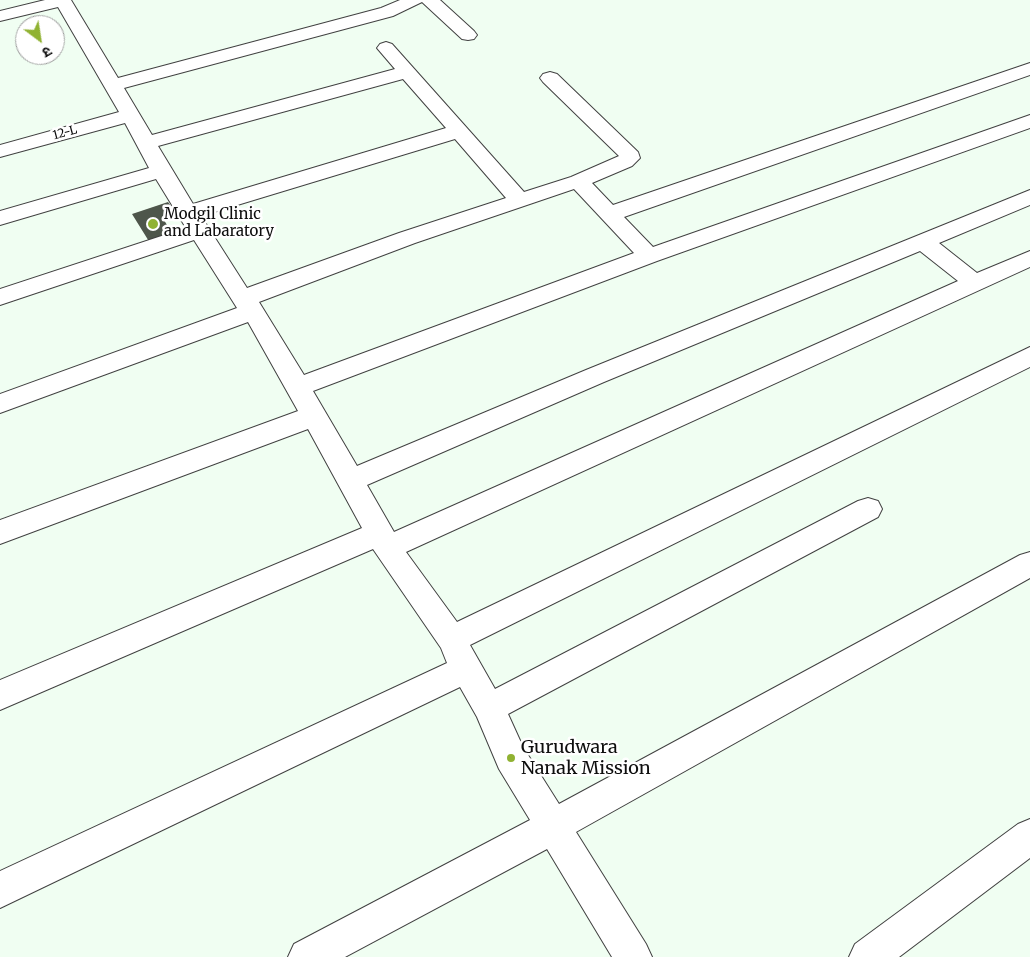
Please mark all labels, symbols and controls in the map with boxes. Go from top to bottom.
north arrow [15,15,65,65]
text: उ [39,42,55,62]
street label: 12-L [51,123,79,143]
place label: Modgil Clinic and Labaratory [164,206,274,241]
marker: Modgil Clinic and Labaratory [146,217,160,231]
place label: Gurudwara Nanak Mission [521,737,651,780]
marker: Gurudwara Nanak Mission [505,752,517,764]

